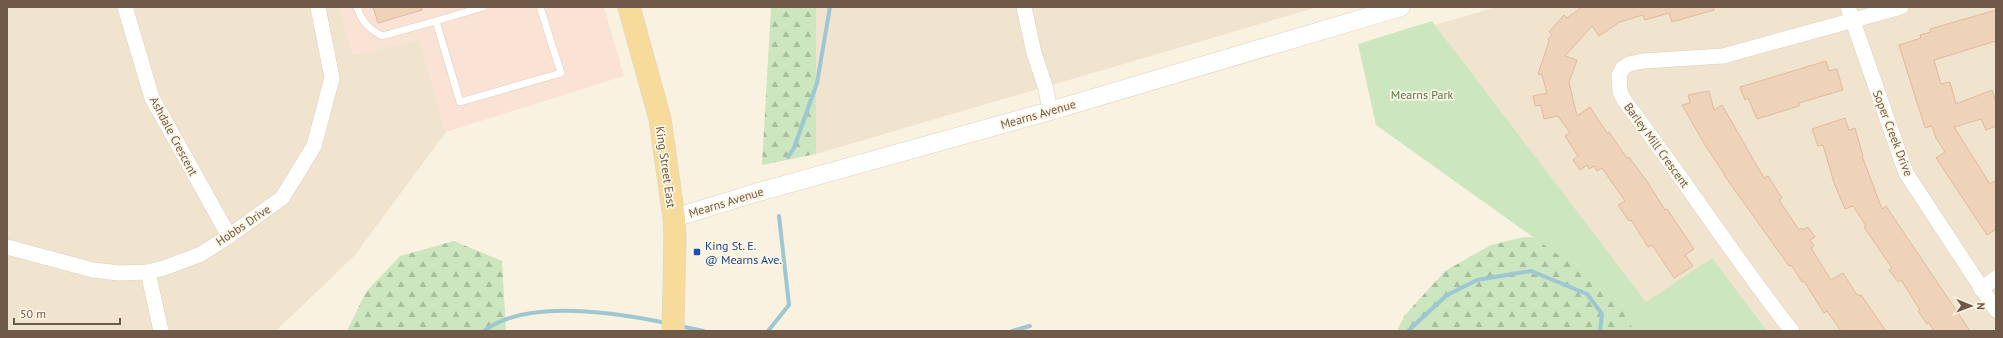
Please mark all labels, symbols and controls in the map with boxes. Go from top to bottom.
park label: Mearns Park [1391,87,1454,102]
street label: Soper Creek Drive [1870,88,1916,178]
street label: Ashdale Crescent [147,94,201,178]
street label: Mearns Avenue [999,96,1077,132]
street label: Barley Mill Crescent [1621,100,1693,190]
street label: King Street East [653,125,679,209]
street label: Mearns Avenue [687,183,765,221]
street label: Hobbs Drive [213,201,273,249]
place label: King St. E. @ Mearns Ave. [705,238,782,267]
marker: King St. E. @ Mearns Ave. [692,247,702,257]
north arrow [1951,286,1991,326]
scale bar [14,300,120,326]
text: N [1974,302,1988,310]
text: 50 m [20,306,46,321]

